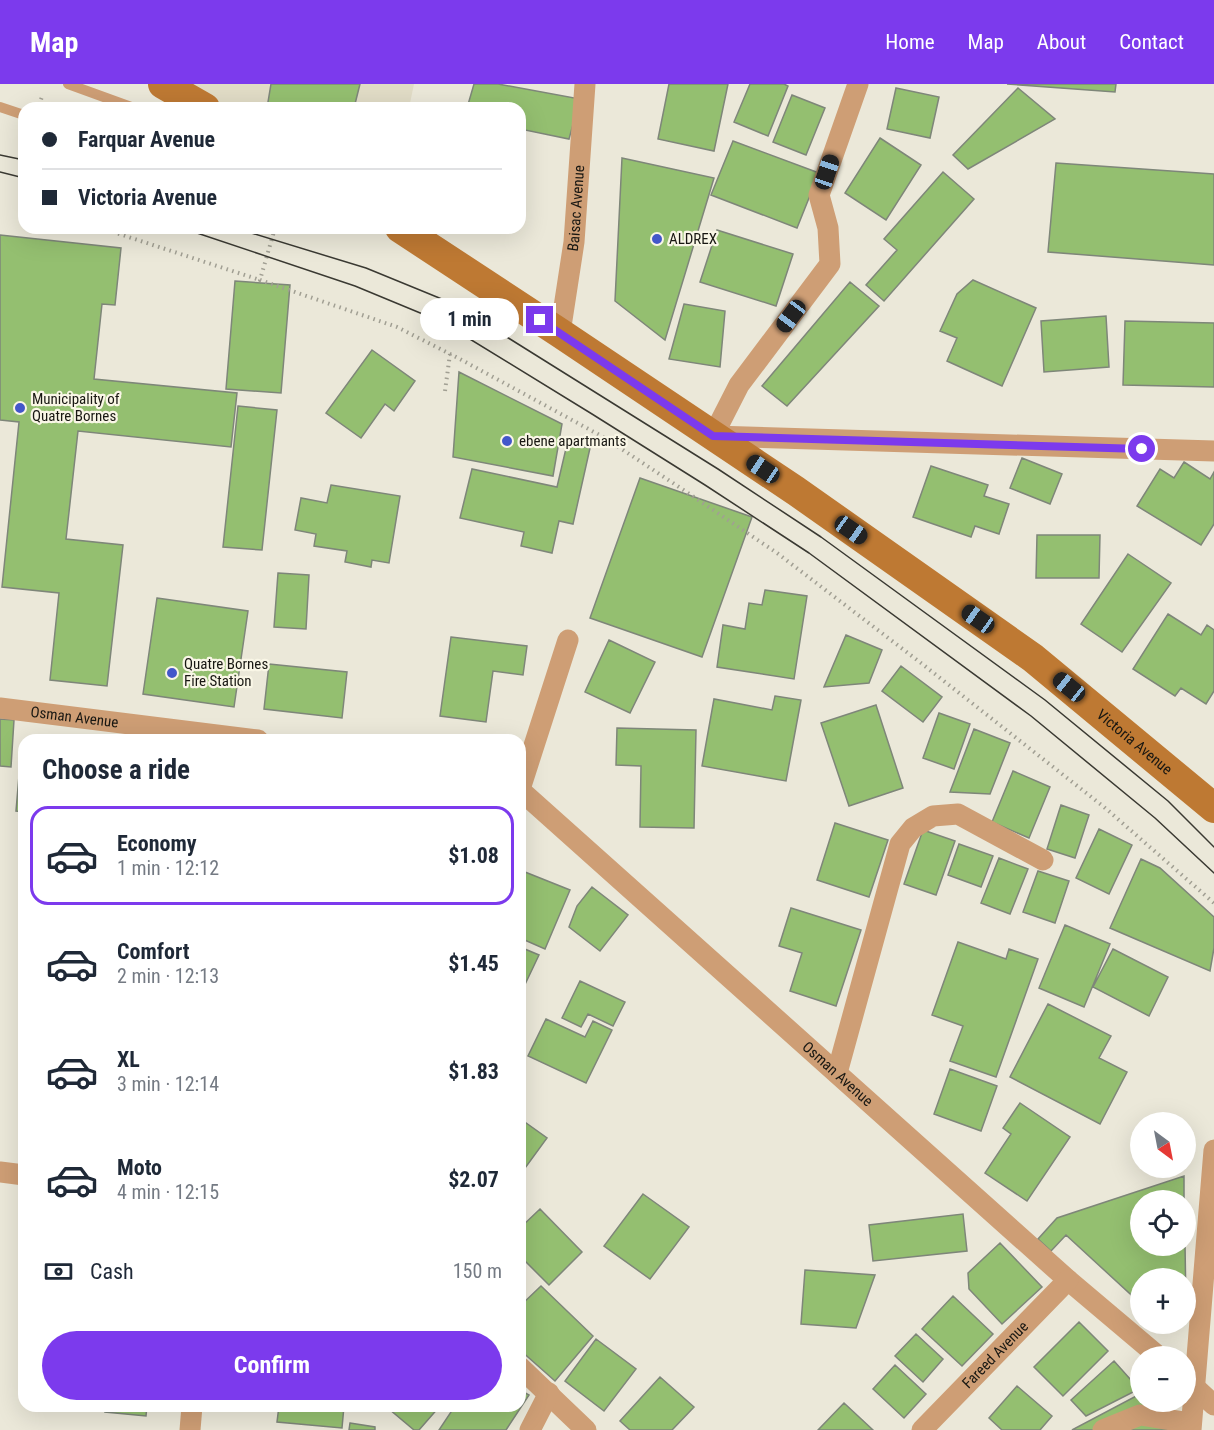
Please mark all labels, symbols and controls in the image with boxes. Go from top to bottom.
text: Map [30,26,78,59]
text: Home [885,30,935,54]
text: Map [968,30,1004,54]
text: About [1037,30,1086,54]
text: Contact [1119,30,1184,54]
text: Farquar Avenue [78,127,215,152]
car [813,152,841,192]
street label: Baisac Avenue [564,164,588,253]
text: Victoria Avenue [78,185,217,210]
place label: ALDREX [669,230,717,248]
marker: ALDREX [650,232,664,246]
car [773,296,809,336]
callout: 1 min [420,299,519,341]
route end [526,306,553,333]
text: 1 min [447,307,492,331]
place label: Municipality of Quatre Bornes [32,390,120,425]
marker: Municipality of Quatre Bornes [13,401,27,415]
place label: ebene apartmants [519,432,627,450]
marker: ebene apartmants [500,434,514,448]
route start [1128,435,1155,462]
car [743,451,783,487]
car [831,512,871,548]
car [958,601,998,637]
place label: Quatre Bornes Fire Station [184,655,268,690]
marker: Quatre Bornes Fire Station [165,666,179,680]
car [1049,669,1089,705]
street label: Osman Avenue [30,703,119,732]
street label: Victoria Avenue [1093,706,1176,778]
text: Choose a ride [42,754,190,786]
icon: car [45,829,99,883]
text: Economy [117,831,197,856]
text: $1.08 [448,843,499,868]
text: 1 min · 12:12 [117,856,219,880]
icon: car [45,937,99,991]
text: Comfort [117,939,190,964]
text: $1.45 [448,951,499,976]
text: 2 min · 12:13 [117,964,219,988]
street label: Osman Avenue [799,1038,876,1110]
icon: car [45,1045,99,1099]
text: XL [117,1047,140,1072]
text: $1.83 [448,1059,499,1084]
text: 3 min · 12:14 [117,1072,219,1096]
north arrow [1130,1112,1196,1178]
map controls [1130,1112,1196,1412]
icon: car [45,1153,99,1207]
text: Moto [117,1155,162,1180]
text: $2.07 [448,1167,499,1192]
text: 4 min · 12:15 [117,1180,219,1204]
button: locate [1130,1190,1196,1256]
icon: cash [42,1255,75,1288]
text: Cash [90,1259,134,1284]
text: 150 m [453,1259,502,1283]
button: + [1130,1268,1196,1334]
street label: Fareed Avenue [959,1317,1032,1392]
button: Confirm [42,1331,502,1400]
button: − [1130,1346,1196,1412]

